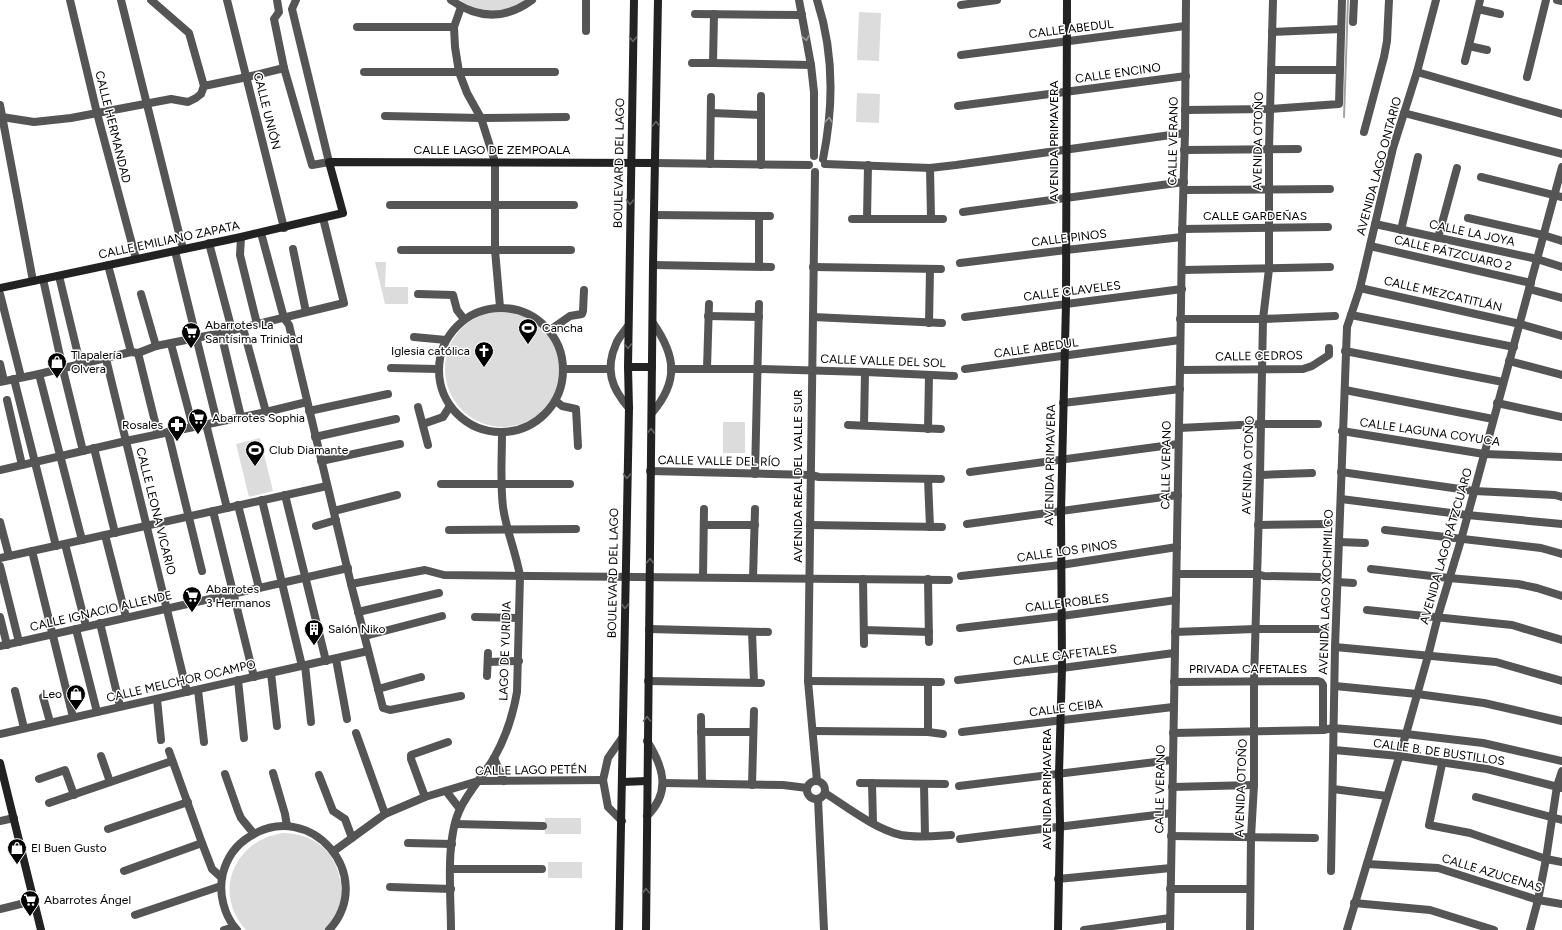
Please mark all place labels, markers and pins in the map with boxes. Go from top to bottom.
sports icon: Cancha [517,317,539,345]
place label: Abarrotes La Santísima Trinidad [205,318,303,346]
supermarket icon: Abarrotes La Santísima Trinidad [180,321,202,349]
place label: Cancha [542,321,583,335]
church icon: Iglesia católica [473,340,495,368]
place label: Iglesia católica [391,344,470,358]
place label: Tlapalería Olvera [71,348,122,376]
shop icon: Tlapalería Olvera [46,351,68,379]
supermarket icon: Abarrotes Sophia [187,407,209,435]
place label: Abarrotes Sophia [212,411,305,425]
pharmacy icon: Rosales [166,414,188,442]
place label: Rosales [122,418,163,432]
sports icon: Club Diamante [244,439,266,467]
place label: Club Diamante [269,443,349,457]
place label: Abarrotes 3 Hermanos [206,582,271,610]
supermarket icon: Abarrotes 3 Hermanos [181,585,203,613]
building icon: Salón Niko [303,618,325,646]
place label: Salón Niko [328,622,386,636]
shop icon: Leo [65,683,87,711]
place label: Leo [42,687,62,701]
shop icon: El Buen Gusto [6,837,28,865]
place label: El Buen Gusto [31,841,107,855]
supermarket icon: Abarrotes Ángel [19,889,41,917]
place label: Abarrotes Ángel [44,893,131,907]

